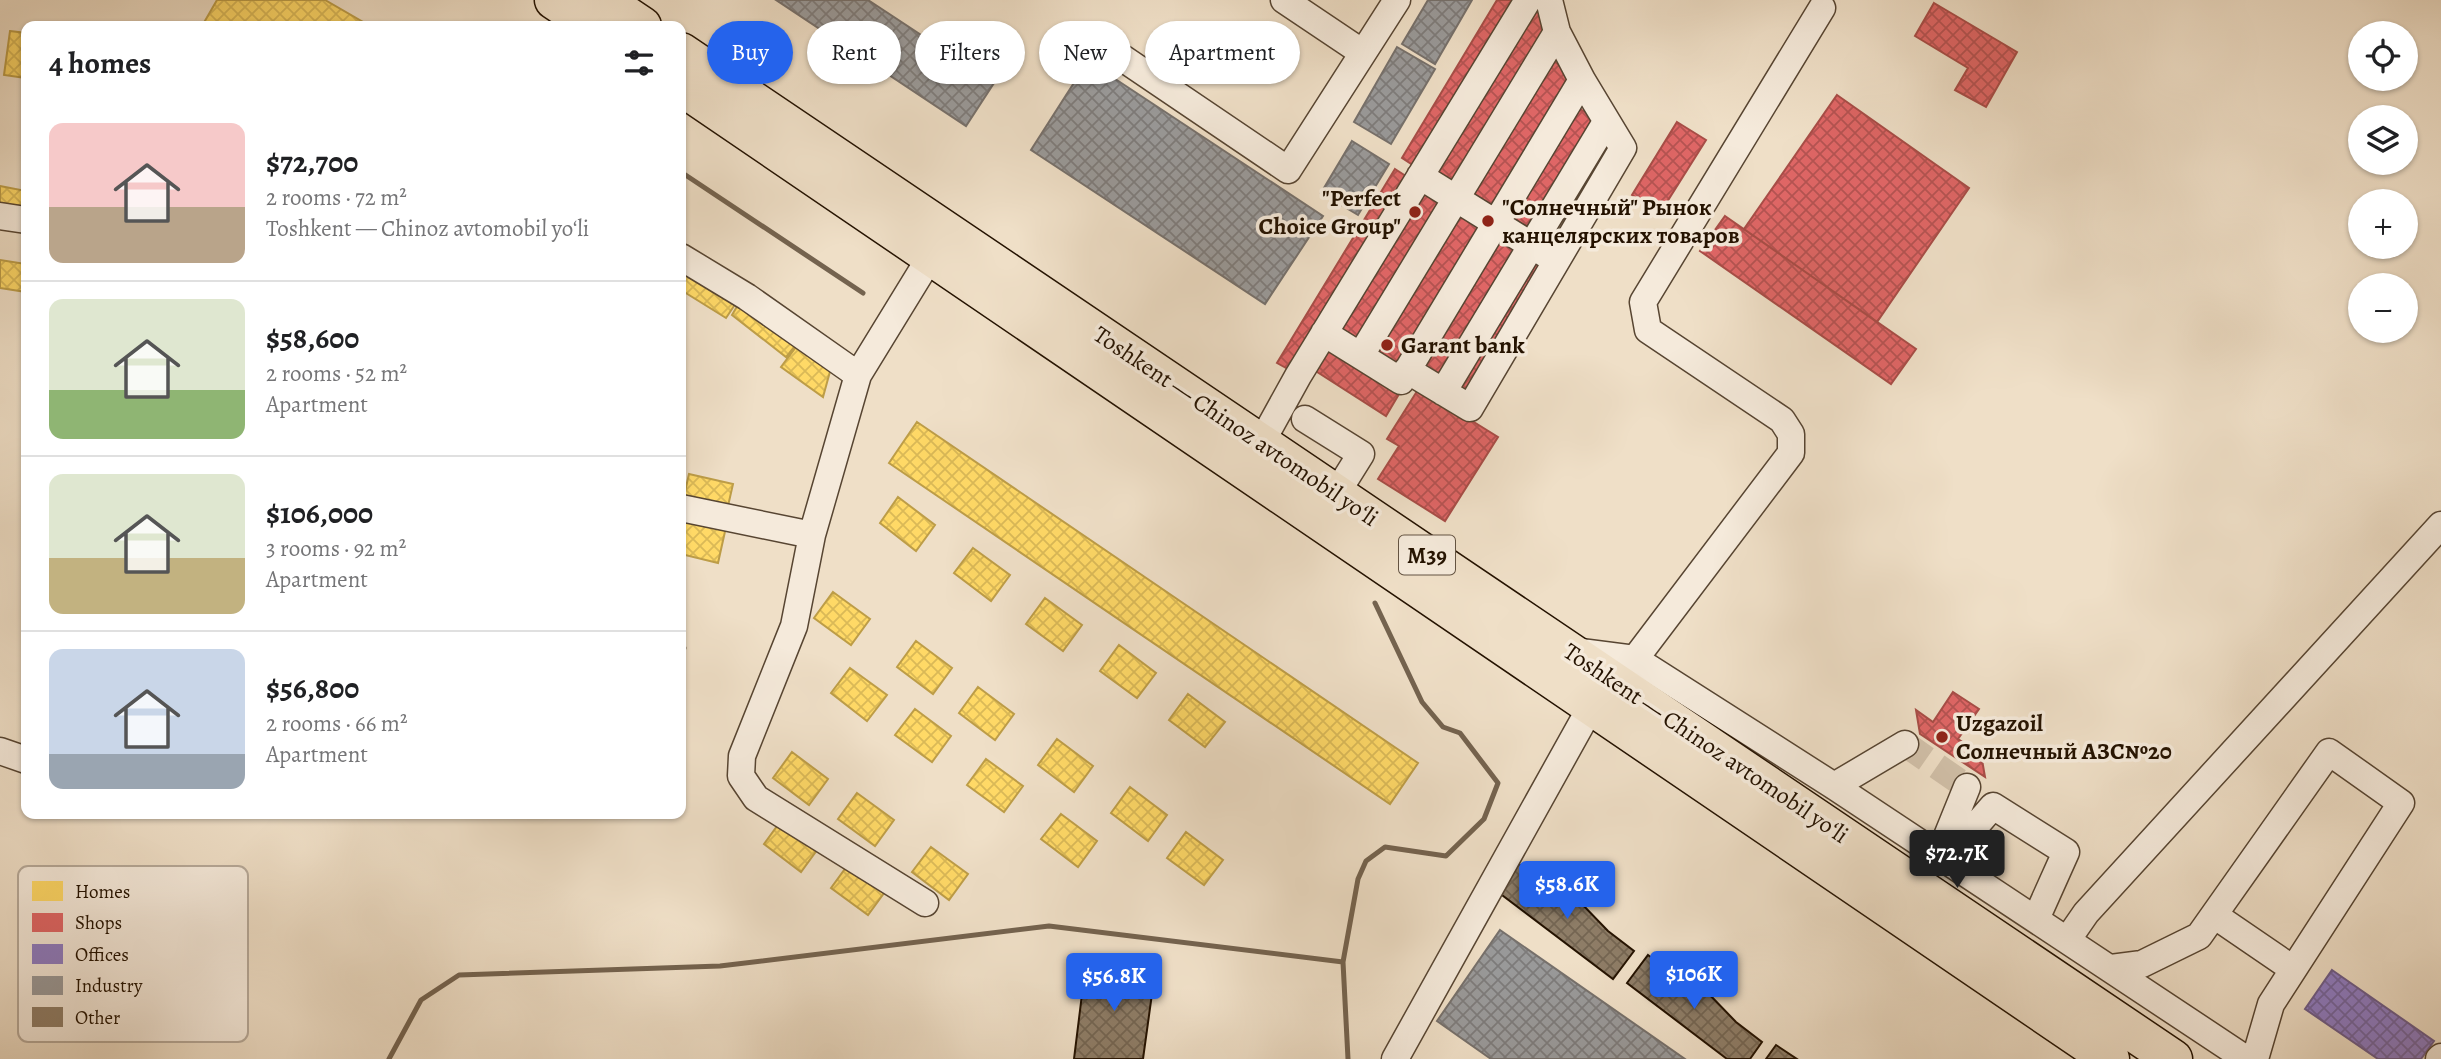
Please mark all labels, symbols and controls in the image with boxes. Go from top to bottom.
chip: Buy [707,21,793,84]
chip: Rent [807,21,901,84]
chip: Filters [915,21,1025,84]
chip: New [1039,21,1131,84]
chip: Apartment [1145,21,1300,84]
map controls [2348,21,2418,343]
button: locate [2348,21,2418,91]
text: 4 homes [49,43,151,83]
icon: filters [620,44,658,82]
button: layers [2348,105,2418,175]
text: $72,700 [266,142,358,182]
icon: home [105,151,189,235]
text: 2 rooms · 72 m² [266,182,407,213]
place label: "Perfect Choice Group" [1259,182,1401,242]
button: + [2348,189,2418,259]
place label: "Солнечный" Рынок канцелярских товаров [1502,191,1740,251]
marker: "Perfect Choice Group" [1407,204,1423,220]
text: Toshkent — Chinoz avtomobil yoʻli [266,213,589,244]
marker: "Солнечный" Рынок канцелярских товаров [1480,213,1496,229]
button: − [2348,273,2418,343]
text: $58,600 [266,318,359,358]
street label: Toshkent — Chinoz avtomobil yoʻli [1087,318,1385,534]
icon: home [105,327,189,411]
place label: Garant bank [1401,329,1525,361]
marker: Garant bank [1379,337,1395,353]
text: 2 rooms · 52 m² [266,358,407,389]
text: Apartment [266,389,368,420]
text: $106,000 [266,493,373,533]
icon: home [105,502,189,586]
text: 3 rooms · 92 m² [266,533,406,564]
road number: M39 [1399,536,1455,575]
text: Apartment [266,564,368,595]
street label: Toshkent — Chinoz avtomobil yoʻli [1557,635,1855,851]
text: $56,800 [266,668,359,708]
icon: home [105,677,189,761]
place label: Uzgazoil Солнечный АЗС№20 [1956,707,2172,767]
text: 2 rooms · 66 m² [266,708,408,739]
marker: Uzgazoil Солнечный АЗС№20 [1934,729,1950,745]
text: Apartment [266,739,368,770]
pin: $72.7K [1900,830,2014,890]
text: $72.7K [1926,837,1988,868]
pin: $58.6K [1510,862,1624,921]
legend [18,866,248,1042]
text: $58.6K [1535,868,1599,899]
text: Homes [75,879,130,905]
text: Shops [75,910,122,936]
text: Offices [75,942,129,968]
pin: $106K [1645,951,1743,1011]
pin: $56.8K [1057,954,1171,1013]
text: $106K [1666,958,1722,989]
text: $56.8K [1082,960,1146,991]
text: Industry [75,973,143,999]
text: Other [75,1005,120,1031]

